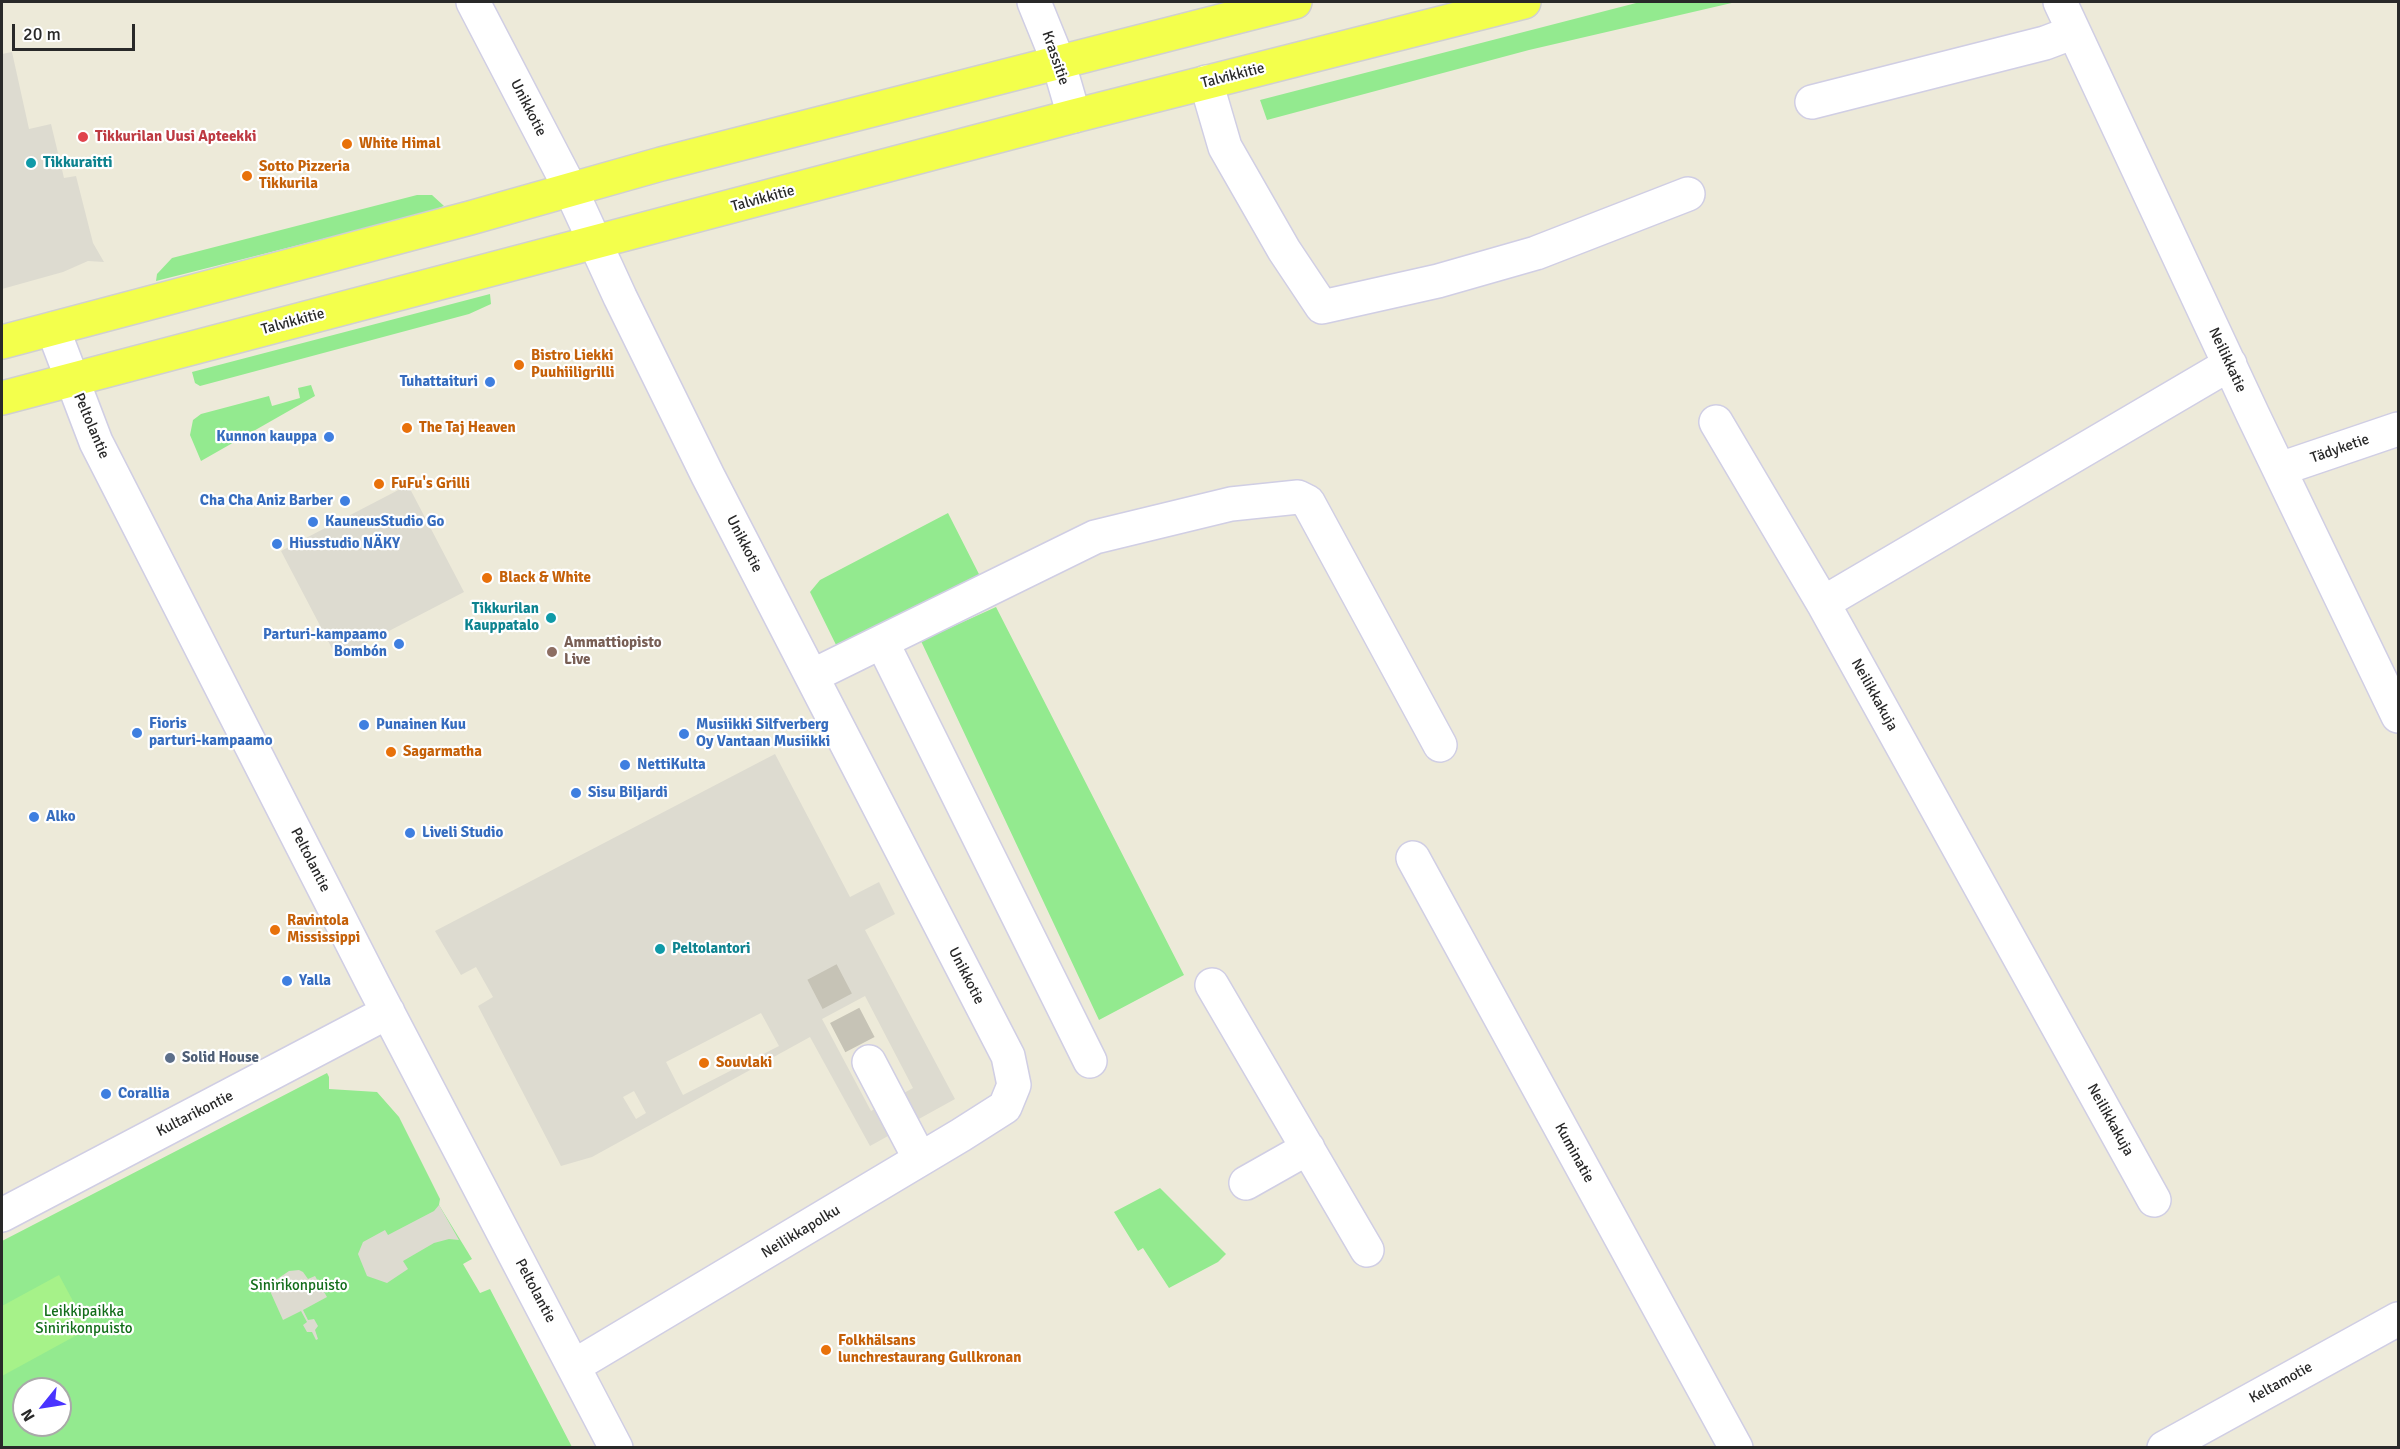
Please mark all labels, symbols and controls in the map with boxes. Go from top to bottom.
scale bar [15,12,138,50]
text: 20 m [23,23,61,45]
street label: Krassitie [1037,29,1073,87]
street label: Talvikkitie [1199,59,1267,93]
street label: Unikkotie [506,76,550,140]
place label: Tikkurilan Uusi Apteekki [95,128,256,146]
marker: Tikkurilan Uusi Apteekki [76,130,90,144]
place label: White Himal [359,135,441,153]
marker: White Himal [340,137,354,151]
place label: Tikkuraitti [43,154,113,172]
marker: Tikkuraitti [24,156,38,170]
place label: Sotto Pizzeria Tikkurila [259,158,350,193]
marker: Sotto Pizzeria Tikkurila [240,169,254,183]
street label: Talvikkitie [729,182,797,216]
street label: Talvikkitie [259,305,327,339]
street label: Neilikkatie [2204,325,2250,395]
place label: Bistro Liekki Puuhiiligrilli [531,347,614,382]
marker: Bistro Liekki Puuhiiligrilli [512,358,526,372]
place label: Tuhattaituri [400,373,478,391]
marker: Tuhattaituri [483,375,497,389]
street label: Peltolantie [69,390,113,462]
place label: The Taj Heaven [419,419,516,437]
marker: The Taj Heaven [400,421,414,435]
place label: Kunnon kauppa [216,428,317,446]
marker: Kunnon kauppa [322,430,336,444]
street label: Tädyketie [2308,431,2372,467]
place label: FuFu's Grilli [391,475,470,493]
marker: FuFu's Grilli [372,477,386,491]
place label: Cha Cha Aniz Barber [200,492,333,510]
marker: Cha Cha Aniz Barber [338,494,352,508]
street label: Unikkotie [722,512,766,576]
place label: KauneusStudio Go [325,513,444,531]
marker: KauneusStudio Go [306,515,320,529]
place label: Hiusstudio NÄKY [289,535,400,553]
marker: Hiusstudio NÄKY [270,537,284,551]
place label: Black & White [499,569,591,587]
marker: Black & White [480,571,494,585]
place label: Tikkurilan Kauppatalo [464,600,539,635]
marker: Tikkurilan Kauppatalo [544,611,558,625]
place label: Parturi-kampaamo Bombón [263,626,387,661]
place label: Ammattiopisto Live [564,634,661,669]
marker: Parturi-kampaamo Bombón [392,637,406,651]
marker: Ammattiopisto Live [545,645,559,659]
street label: Neilikkakuja [1847,656,1901,734]
place label: Fioris parturi-kampaamo [149,715,273,750]
place label: Punainen Kuu [376,716,466,734]
place label: Musiikki Silfverberg Oy Vantaan Musiikki [696,716,830,751]
marker: Punainen Kuu [357,718,371,732]
marker: Fioris parturi-kampaamo [130,726,144,740]
marker: Musiikki Silfverberg Oy Vantaan Musiikki [677,727,691,741]
place label: Sagarmatha [403,743,482,761]
marker: Sagarmatha [384,745,398,759]
place label: NettiKulta [637,756,706,774]
marker: NettiKulta [618,758,632,772]
place label: Sisu Biljardi [588,784,668,802]
marker: Sisu Biljardi [569,786,583,800]
place label: Alko [46,808,76,826]
marker: Alko [27,810,41,824]
place label: Liveli Studio [422,824,503,842]
street label: Peltolantie [286,825,334,895]
marker: Liveli Studio [403,826,417,840]
place label: Ravintola Mississippi [287,912,360,947]
marker: Ravintola Mississippi [268,923,282,937]
place label: Peltolantori [672,940,750,958]
marker: Peltolantori [653,942,667,956]
street label: Unikkotie [944,944,988,1008]
place label: Yalla [299,972,331,990]
marker: Yalla [280,974,294,988]
place label: Solid House [182,1049,259,1067]
marker: Solid House [163,1051,177,1065]
place label: Souvlaki [716,1054,772,1072]
marker: Souvlaki [697,1056,711,1070]
street label: Neilikkakuja [2083,1081,2137,1159]
place label: Corallia [118,1085,170,1103]
marker: Corallia [99,1087,113,1101]
street label: Kultarikontie [154,1087,236,1141]
street label: Kuminatie [1550,1120,1598,1186]
street label: Neilikkapolku [758,1202,844,1262]
street label: Peltolantie [511,1256,559,1326]
park label: Sinirikonpuisto [250,1277,348,1295]
park label: Leikkipaikka Sinirikonpuisto [35,1303,133,1338]
place label: Folkhälsans lunchrestaurang Gullkronan [838,1332,1021,1367]
marker: Folkhälsans lunchrestaurang Gullkronan [819,1343,833,1357]
street label: Keltamotie [2246,1358,2316,1408]
north arrow [12,1377,72,1437]
text: N [17,1405,40,1425]

